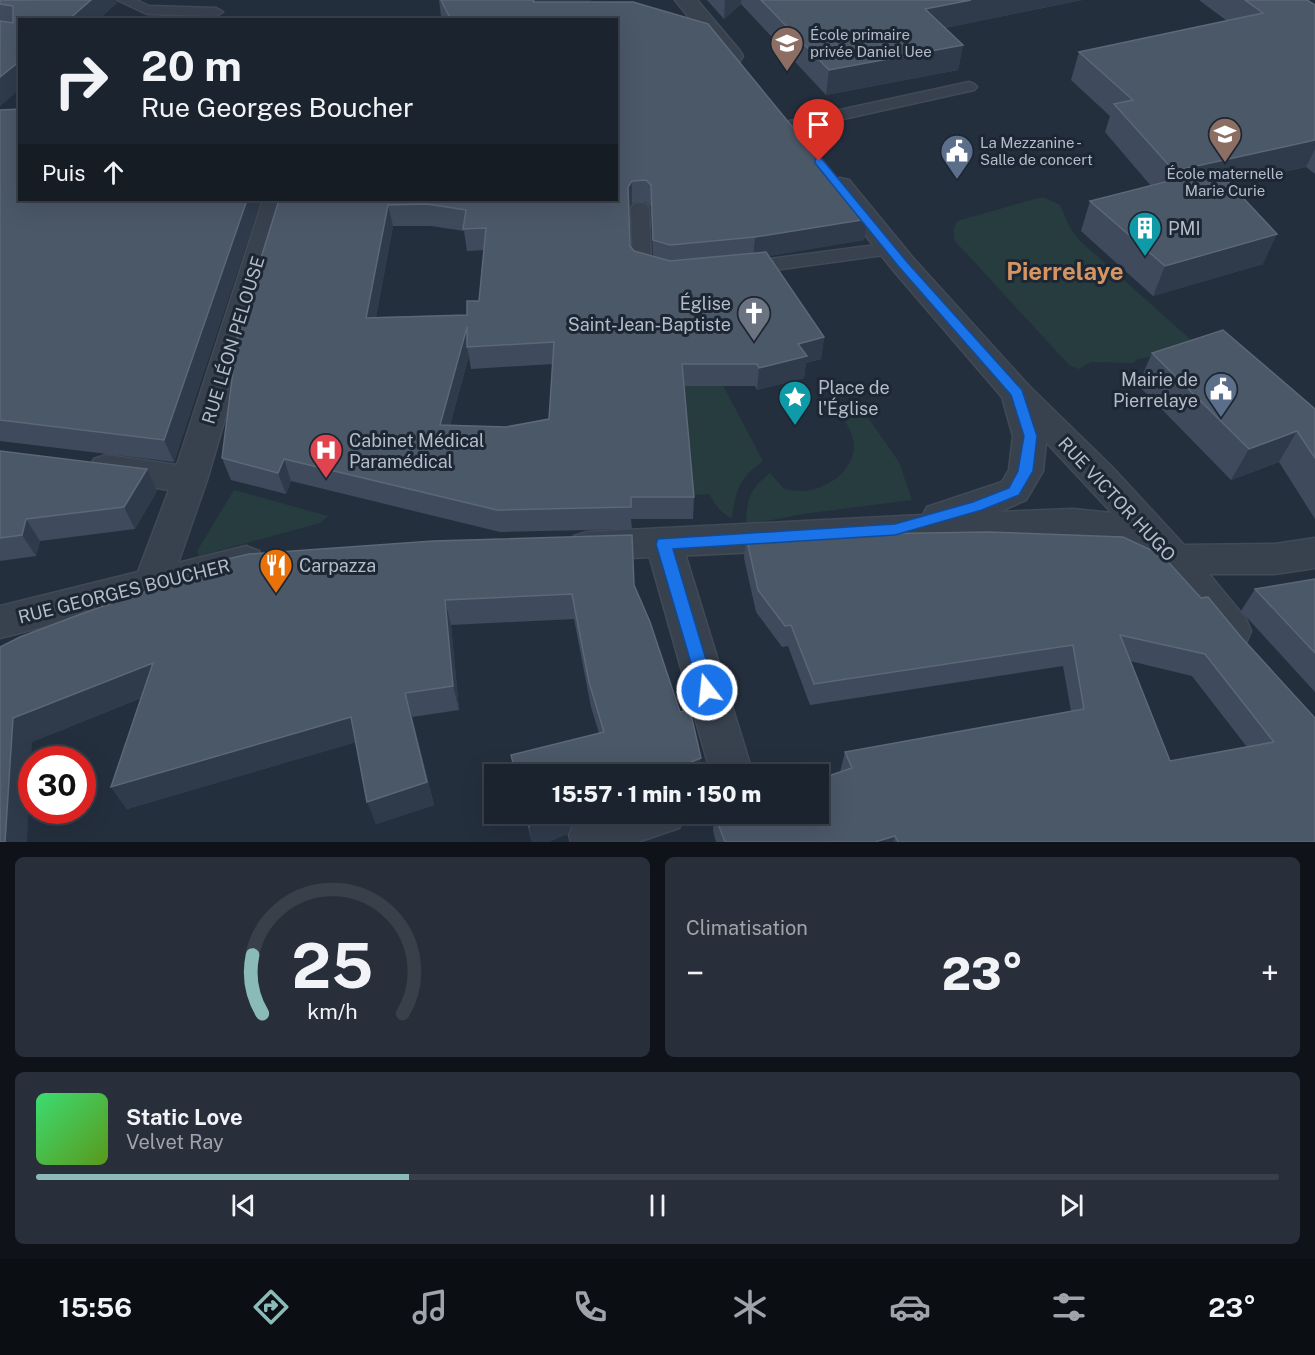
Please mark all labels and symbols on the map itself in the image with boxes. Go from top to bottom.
school or university icon: École primaire privée Daniel Uee [769,25,805,72]
place label: École primaire privée Daniel Uee [810,26,932,60]
pin [793,99,844,161]
school or university icon: École maternelle Marie Curie [1207,116,1243,163]
public building icon: La Mezzanine - Salle de concert [939,133,975,180]
place label: La Mezzanine - Salle de concert [980,134,1093,168]
place label: École maternelle Marie Curie [1166,165,1284,199]
building icon: PMI [1127,210,1163,257]
place label: PMI [1168,218,1201,239]
street label: RUE LÉON PELOUSE [197,253,269,426]
district label: Pierrelaye [1006,257,1124,285]
place label: Église Saint-Jean-Baptiste [568,292,731,335]
church icon: Église Saint-Jean-Baptiste [736,295,772,342]
place label: Mairie de Pierrelaye [1113,369,1198,411]
public building icon: Mairie de Pierrelaye [1203,371,1239,418]
place label: Place de l'Église [818,377,890,419]
place icon: Place de l'Église [777,379,813,426]
place label: Cabinet Médical Paramédical [349,430,484,472]
hospital icon: Cabinet Médical Paramédical [308,432,344,479]
street label: RUE VICTOR HUGO [1054,433,1180,565]
restaurant icon: Carpazza [258,547,294,594]
street label: RUE GEORGES BOUCHER [16,554,232,628]
place label: Carpazza [299,555,376,576]
position arrow [675,658,739,722]
speed limit sign: 30 [18,746,96,824]

